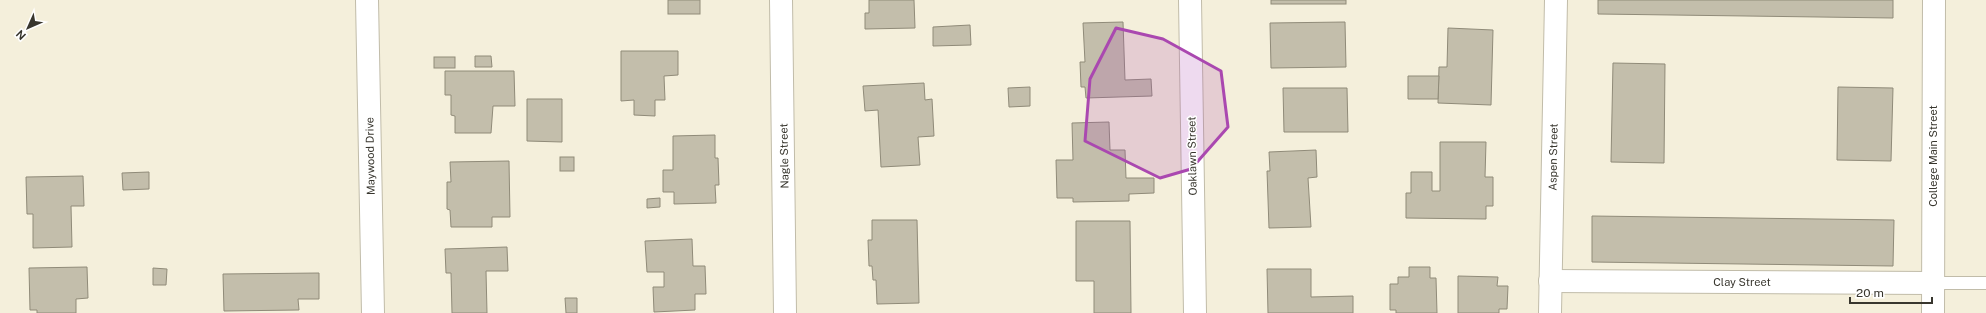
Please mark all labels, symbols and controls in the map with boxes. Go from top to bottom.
north arrow [8,8,48,48]
text: N [14,28,28,42]
street label: College Main Street [1927,105,1939,207]
street label: Oaklawn Street [1185,116,1199,196]
street label: Maywood Drive [363,117,377,195]
street label: Nagle Street [777,123,791,189]
street label: Aspen Street [1546,123,1560,191]
street label: Clay Street [1713,276,1771,288]
scale bar [1850,279,1932,305]
text: 20 m [1856,286,1884,300]

